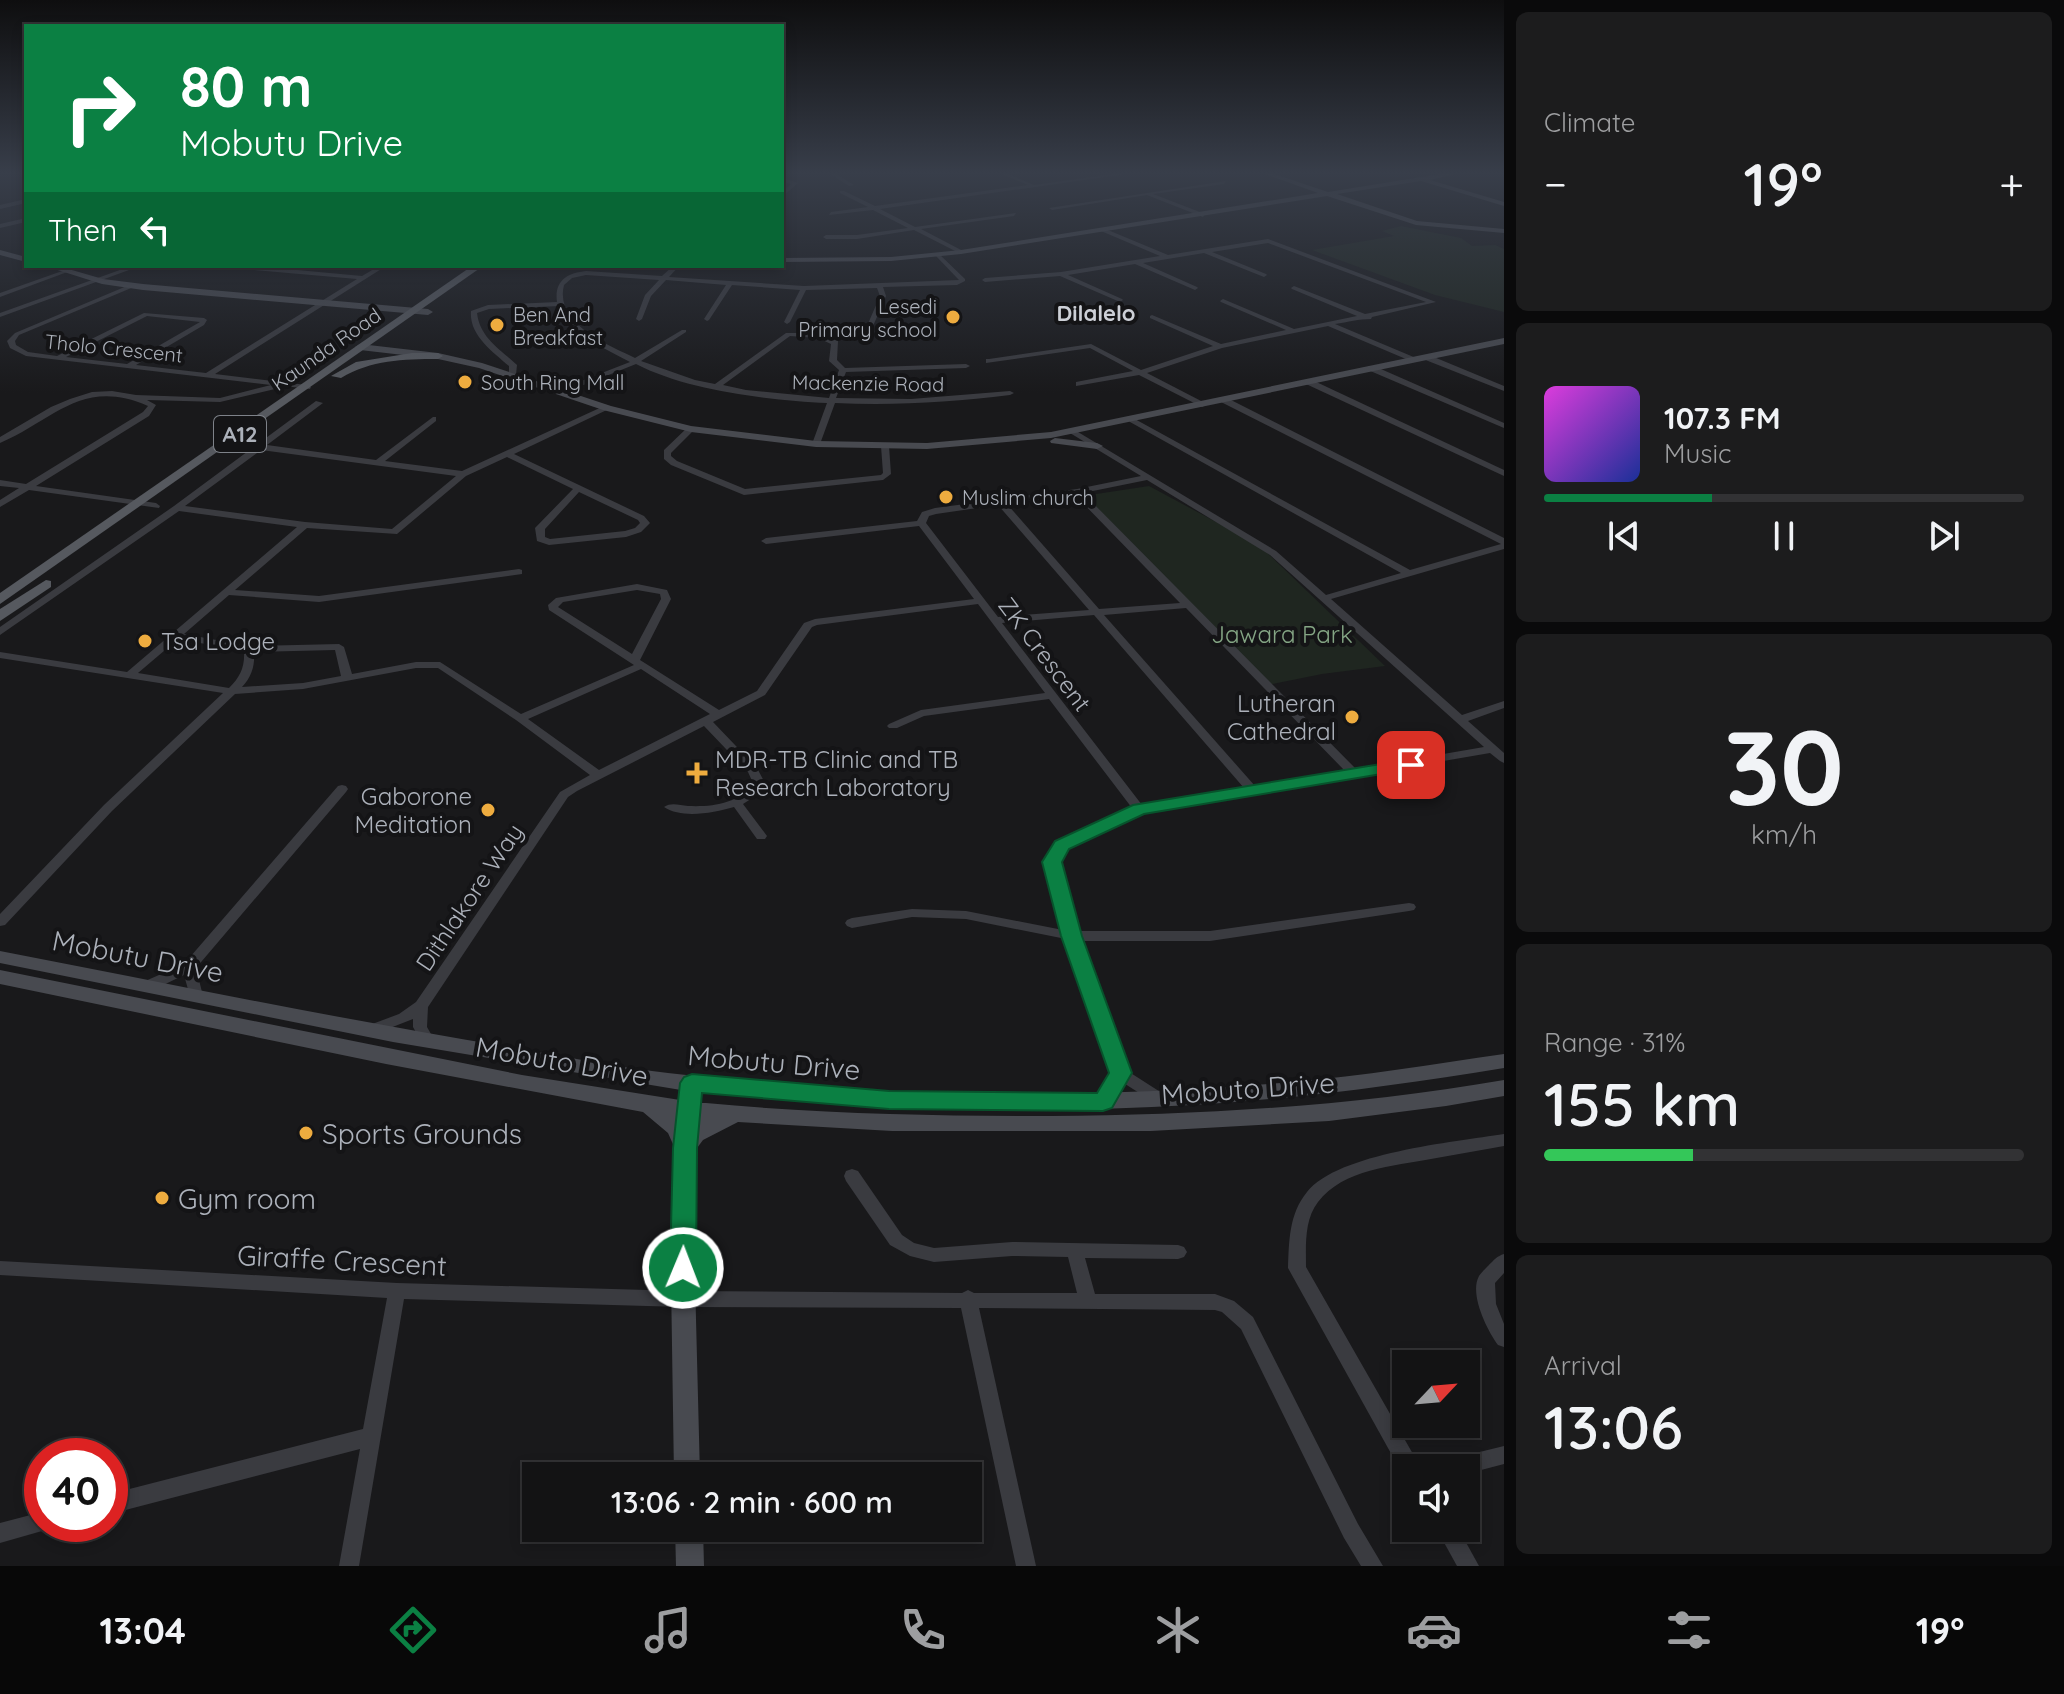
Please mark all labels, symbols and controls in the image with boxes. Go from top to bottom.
text: 80 m [180,51,312,121]
icon: right [48,56,152,160]
text: Climate [1544,106,1635,139]
text: Mobutu Drive [180,120,403,165]
text: 19° [1743,146,1823,221]
text: − [1544,156,1567,211]
text: + [1999,156,2024,211]
icon: left [133,208,177,252]
text: Then [48,211,117,249]
place label: Lesedi Primary school [798,294,937,342]
district label: Dilalelo [1057,299,1135,327]
street label: Kaunda Road [267,302,385,396]
place label: Ben And Breakfast [513,302,603,350]
marker: Lesedi Primary school [944,308,962,326]
marker: Ben And Breakfast [488,316,506,334]
street label: Tholo Crescent [44,328,184,368]
street label: Mackenzie Road [792,369,944,397]
place label: South Ring Mall [481,370,624,395]
marker: South Ring Mall [456,373,474,391]
text: 107.3 FM [1664,399,1781,437]
road number: A12 [214,416,266,452]
text: Music [1664,437,1732,470]
place label: Muslim church [962,485,1094,510]
marker: Muslim church [937,488,955,506]
icon: previous [1602,514,1646,558]
icon: pause [1762,514,1806,558]
icon: next [1922,514,1966,558]
street label: ZK Crescent [992,591,1098,717]
park label: Jawara Park [1211,619,1353,649]
place label: Tsa Lodge [161,626,275,656]
marker: Tsa Lodge [136,632,154,650]
place label: Lutheran Cathedral [1227,688,1336,746]
text: 30 [1724,701,1844,831]
marker: Lutheran Cathedral [1343,708,1361,726]
pin [1377,731,1445,799]
icon: arrive [1389,743,1433,787]
place label: MDR-TB Clinic and TB Research Laboratory [715,744,958,802]
marker: MDR-TB Clinic and TB Research Laboratory [686,762,708,784]
place label: Gaborone Meditation [355,781,472,839]
marker: Gaborone Meditation [479,801,497,819]
street label: Dithlakore Way [409,818,529,976]
text: km/h [1751,818,1817,851]
street label: Mobutu Drive [50,922,226,990]
text: Range · 31% [1544,1026,1685,1059]
street label: Mobuto Drive [473,1029,651,1093]
street label: Mobutu Drive [686,1037,862,1087]
street label: Mobuto Drive [1160,1064,1336,1112]
text: 155 km [1544,1066,1740,1141]
place label: Sports Grounds [322,1116,522,1151]
marker: Sports Grounds [297,1124,315,1142]
place label: Gym room [178,1181,316,1216]
marker: Gym room [153,1189,171,1207]
position arrow [641,1226,725,1310]
street label: Giraffe Crescent [236,1237,448,1283]
text: Arrival [1544,1349,1622,1382]
north arrow [1392,1350,1480,1438]
map controls [1392,1350,1480,1542]
text: 13:06 [1544,1389,1683,1464]
speed limit sign: 40 [24,1438,128,1542]
button: sound [1392,1454,1480,1542]
text: 13:06 · 2 min · 600 m [611,1483,893,1521]
icon: directions [385,1602,441,1658]
icon: music [640,1602,696,1658]
icon: phone [895,1602,951,1658]
icon: climate [1150,1602,1206,1658]
icon: car [1406,1602,1462,1658]
icon: filters [1661,1602,1717,1658]
text: 13:04 [100,1608,186,1653]
text: 19° [1916,1608,1964,1653]

